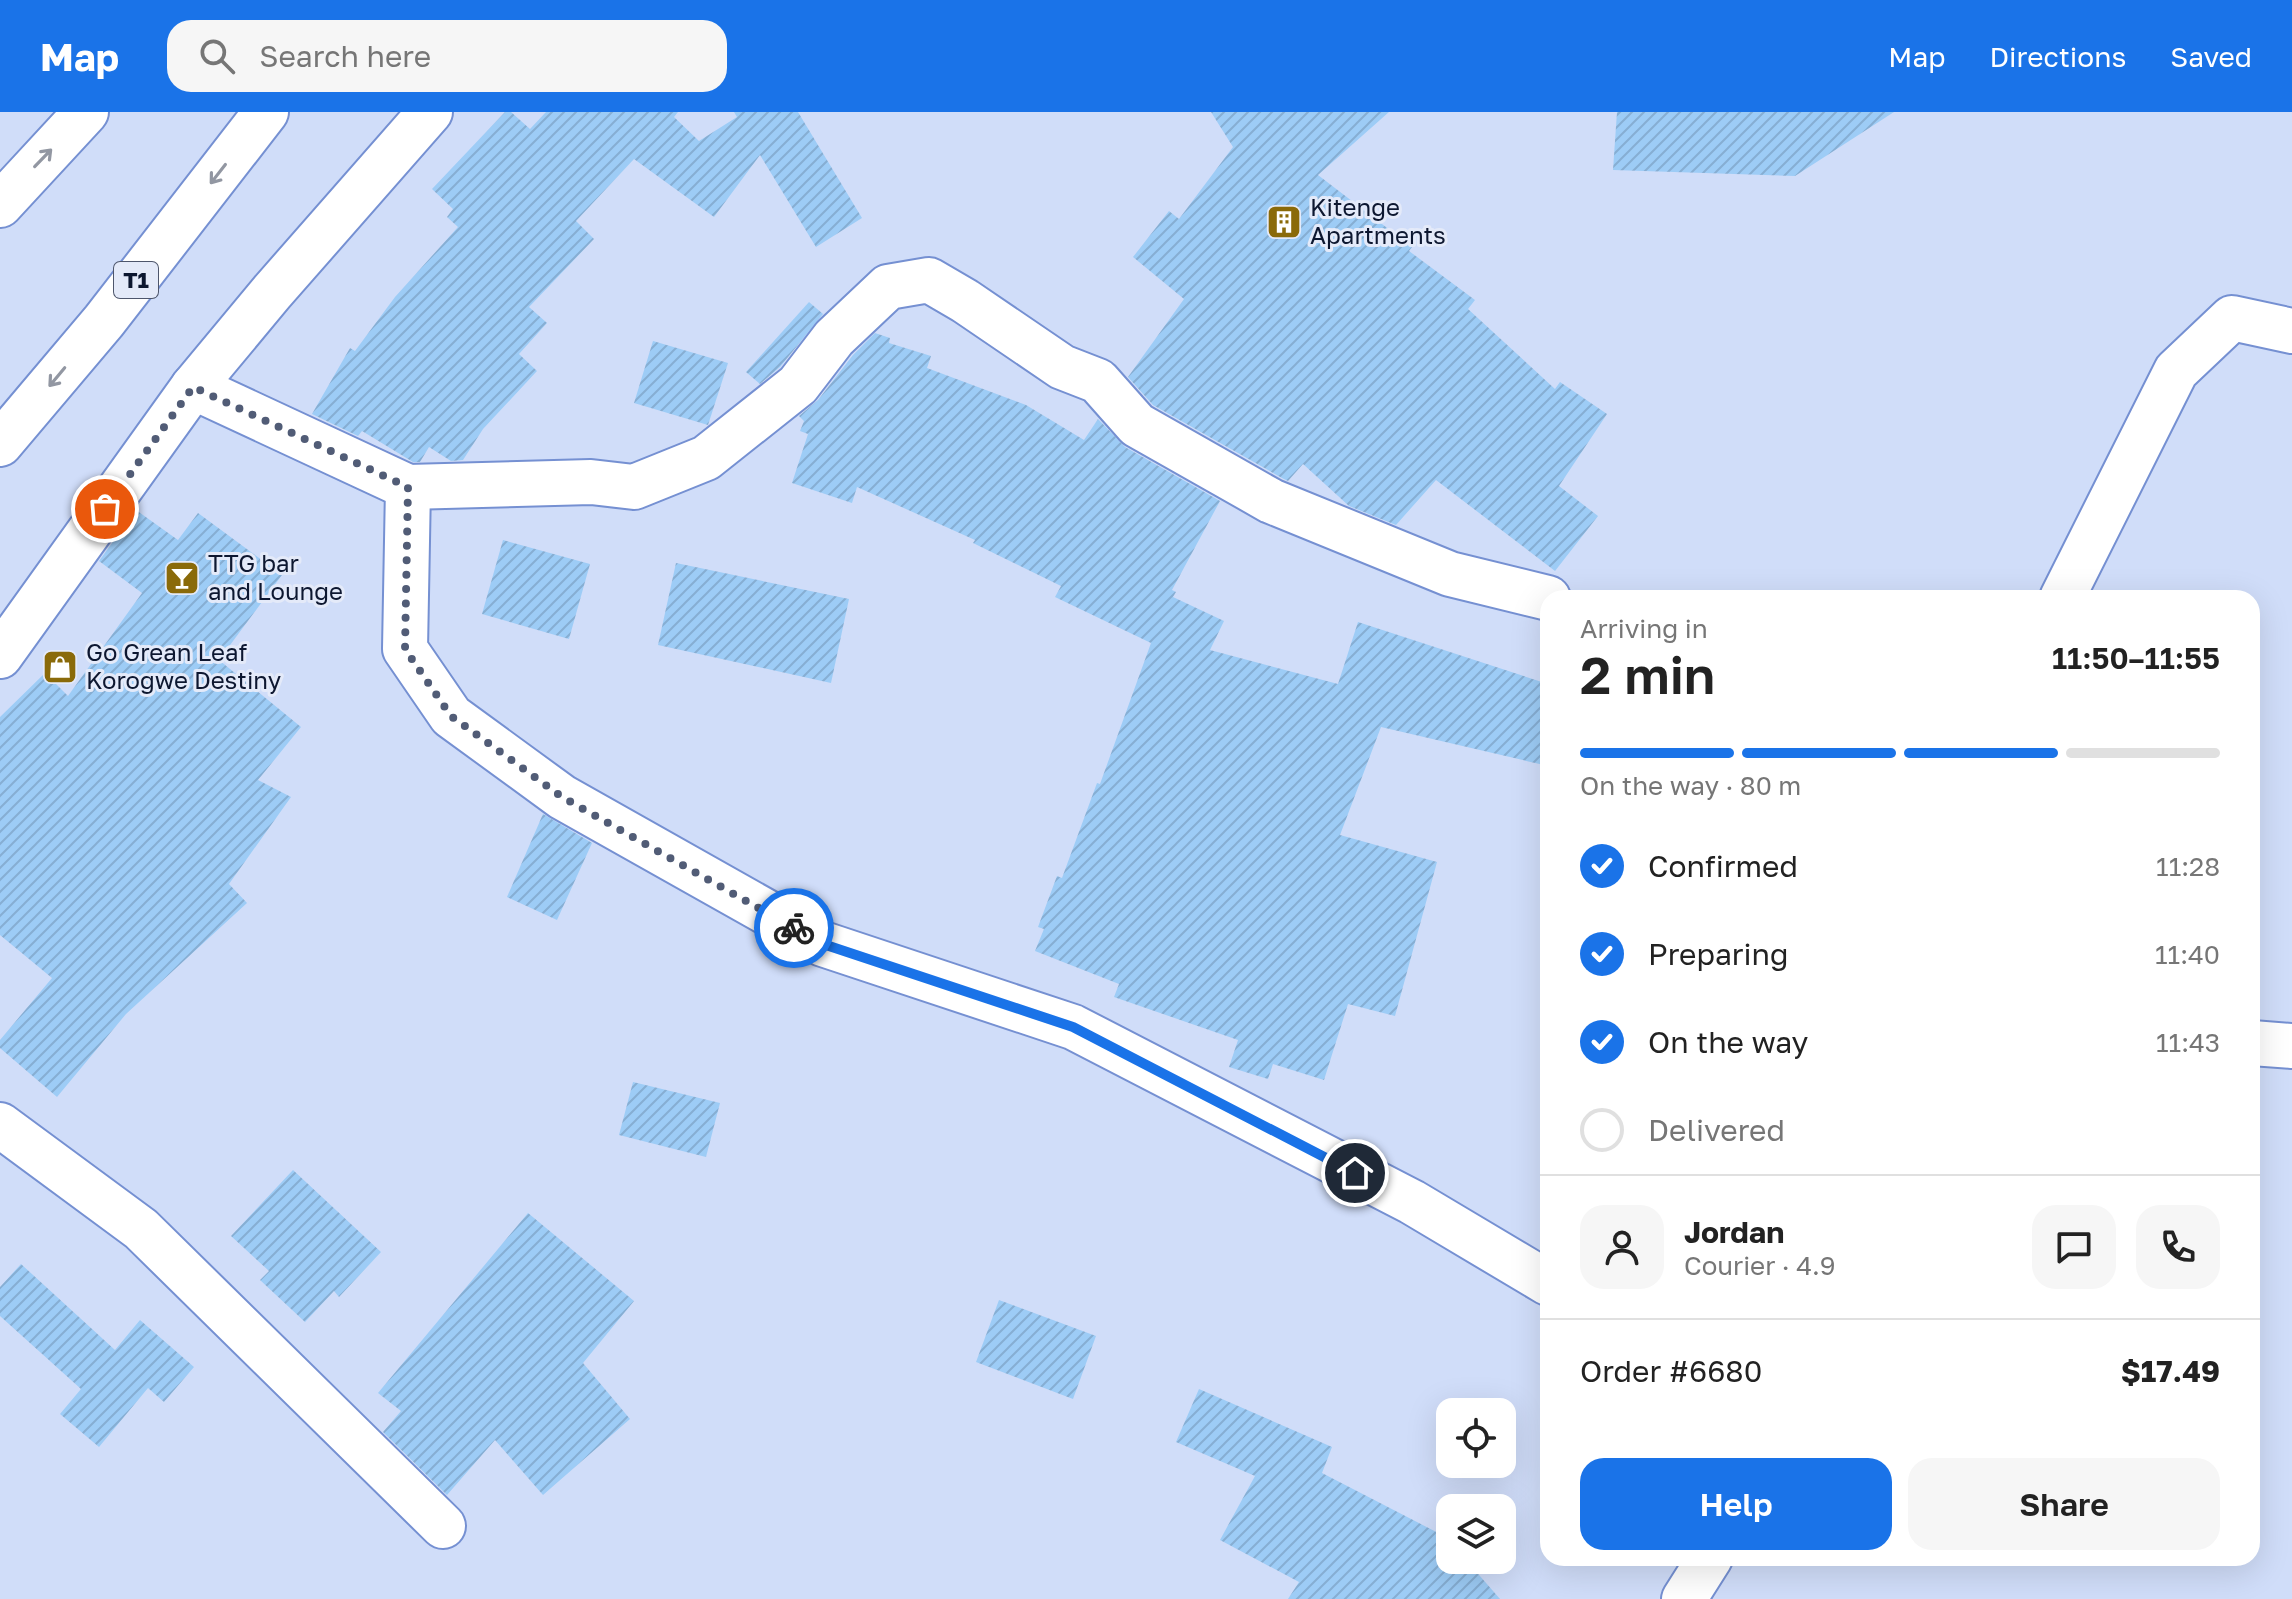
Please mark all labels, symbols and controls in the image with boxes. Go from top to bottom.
search box [167,20,727,92]
text: Map [40,34,119,79]
icon: search [195,34,239,78]
text: Search here [259,38,431,74]
text: Map [1888,40,1945,73]
text: Directions [1989,40,2126,73]
text: Saved [2170,40,2252,73]
one-way arrow [33,148,52,168]
one-way arrow [210,163,227,184]
place label: Kitenge Apartments [1310,192,1446,249]
building icon: Kitenge Apartments [1265,203,1303,241]
road number: T1 [114,262,158,298]
one-way arrow [48,366,66,387]
pin [71,475,139,543]
icon: bag [83,487,127,531]
place label: TTG bar and Lounge [208,548,343,605]
bar icon: TTG bar and Lounge [163,559,201,597]
text: Arriving in [1580,613,1708,644]
place label: Go Grean Leaf Korogwe Destiny [86,637,281,694]
text: 11:50–11:55 [2052,640,2220,676]
text: 2 min [1580,643,1715,705]
shop icon: Go Grean Leaf Korogwe Destiny [41,648,79,686]
text: On the way · 80 m [1580,770,1801,801]
icon: check [1580,844,1624,888]
text: Confirmed [1648,848,1798,884]
text: 11:28 [2156,851,2220,882]
courier [754,888,834,968]
icon: bike [772,906,816,950]
icon: check [1580,932,1624,976]
text: Preparing [1648,936,1789,972]
text: 11:40 [2155,939,2220,970]
icon: check [1580,1020,1624,1064]
text: On the way [1648,1024,1808,1060]
text: 11:43 [2156,1027,2220,1058]
text: Delivered [1648,1112,1785,1148]
pin [1321,1139,1389,1207]
icon: home [1333,1151,1377,1195]
button: person [1580,1205,1664,1289]
button: chat [2032,1205,2116,1289]
button: phone [2136,1205,2220,1289]
text: Jordan [1684,1214,1784,1250]
text: Courier · 4.9 [1684,1250,1836,1281]
text: Order #6680 [1580,1353,1762,1389]
text: $17.49 [2121,1353,2220,1389]
map controls [1436,1398,1516,1574]
button: locate [1436,1398,1516,1478]
button: Help [1580,1458,1892,1550]
button: Share [1908,1458,2220,1550]
button: layers [1436,1494,1516,1574]

